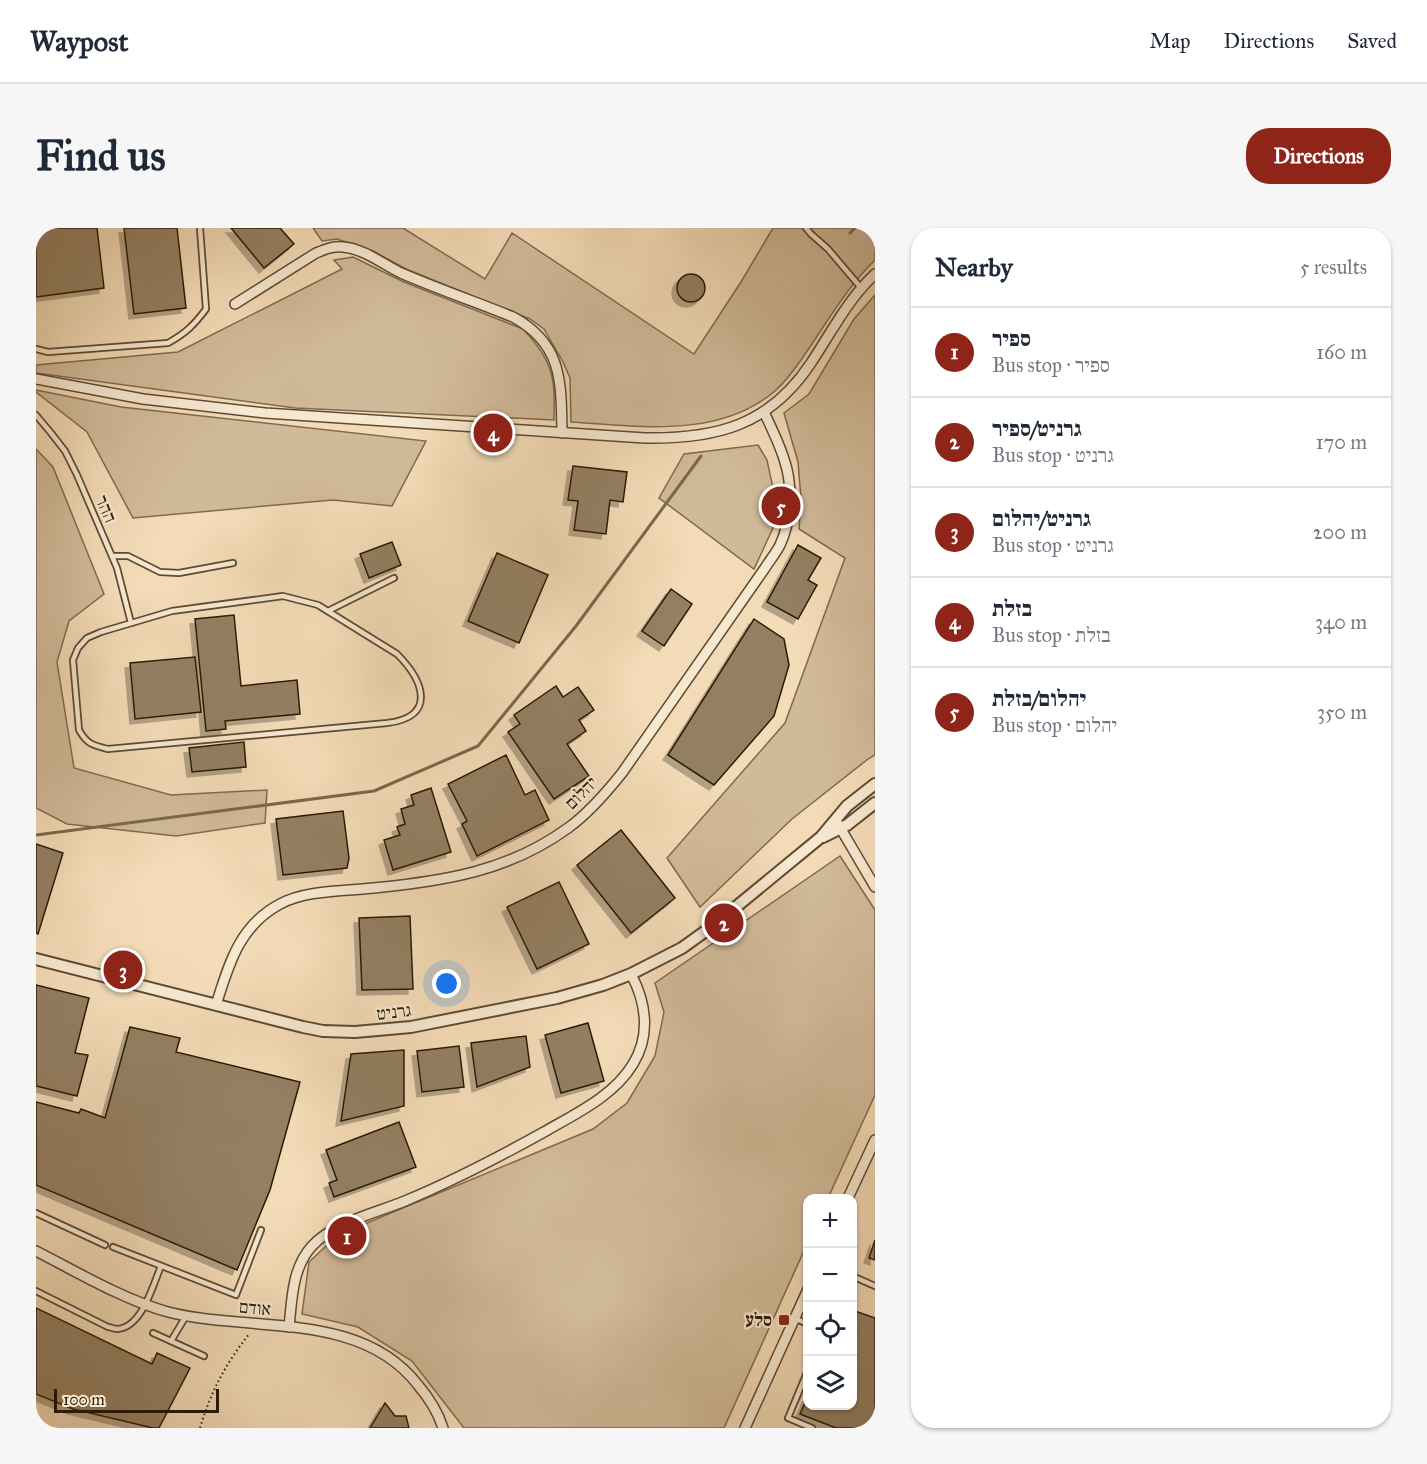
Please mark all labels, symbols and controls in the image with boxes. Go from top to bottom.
text: Waypost [30,24,128,59]
text: Map [1150,28,1191,54]
text: Directions [1224,28,1314,54]
text: Saved [1347,28,1397,54]
button: Directions [1246,128,1391,184]
text: Find us [36,130,166,182]
text: Nearby [935,251,1013,283]
text: 5 results [1300,255,1367,279]
text: ספיר [992,325,1031,352]
text: 1 [951,340,958,364]
text: 160 m [1316,340,1367,364]
text: Bus stop · ספיר [992,353,1110,377]
pin: 4 [474,410,512,456]
text: גרניט/ספיר [992,415,1082,442]
text: 2 [950,430,959,454]
text: 170 m [1316,430,1367,454]
text: Bus stop · גרניט [992,443,1114,467]
pin: 5 [762,484,800,528]
street label: ההר [90,492,122,526]
text: גרניט/יהלום [992,505,1091,532]
text: 3 [951,520,959,544]
text: 200 m [1313,520,1367,544]
text: Bus stop · גרניט [992,533,1114,557]
text: בזלת [992,595,1032,622]
text: 4 [949,610,960,634]
text: 340 m [1315,610,1367,634]
text: Bus stop · בזלת [992,623,1111,647]
text: יהלום/בזלת [992,685,1086,712]
text: 5 [950,700,959,724]
text: 350 m [1317,700,1367,724]
text: Bus stop · יהלום [992,713,1117,737]
street label: יהלום [560,772,602,814]
pin: 2 [704,900,744,946]
pin: 3 [104,948,142,992]
your location [432,969,461,998]
street label: גרניט [375,999,413,1025]
map controls [803,1194,857,1410]
button: + [803,1194,857,1248]
pin: 1 [328,1214,366,1258]
button: − [803,1248,857,1302]
street label: אודם [238,1296,272,1320]
button: locate [803,1302,857,1356]
place label: סלע [745,1309,772,1331]
marker: סלע [777,1313,791,1327]
button: layers [803,1356,857,1410]
scale bar [54,1386,219,1414]
text: 100 m [63,1390,105,1409]

